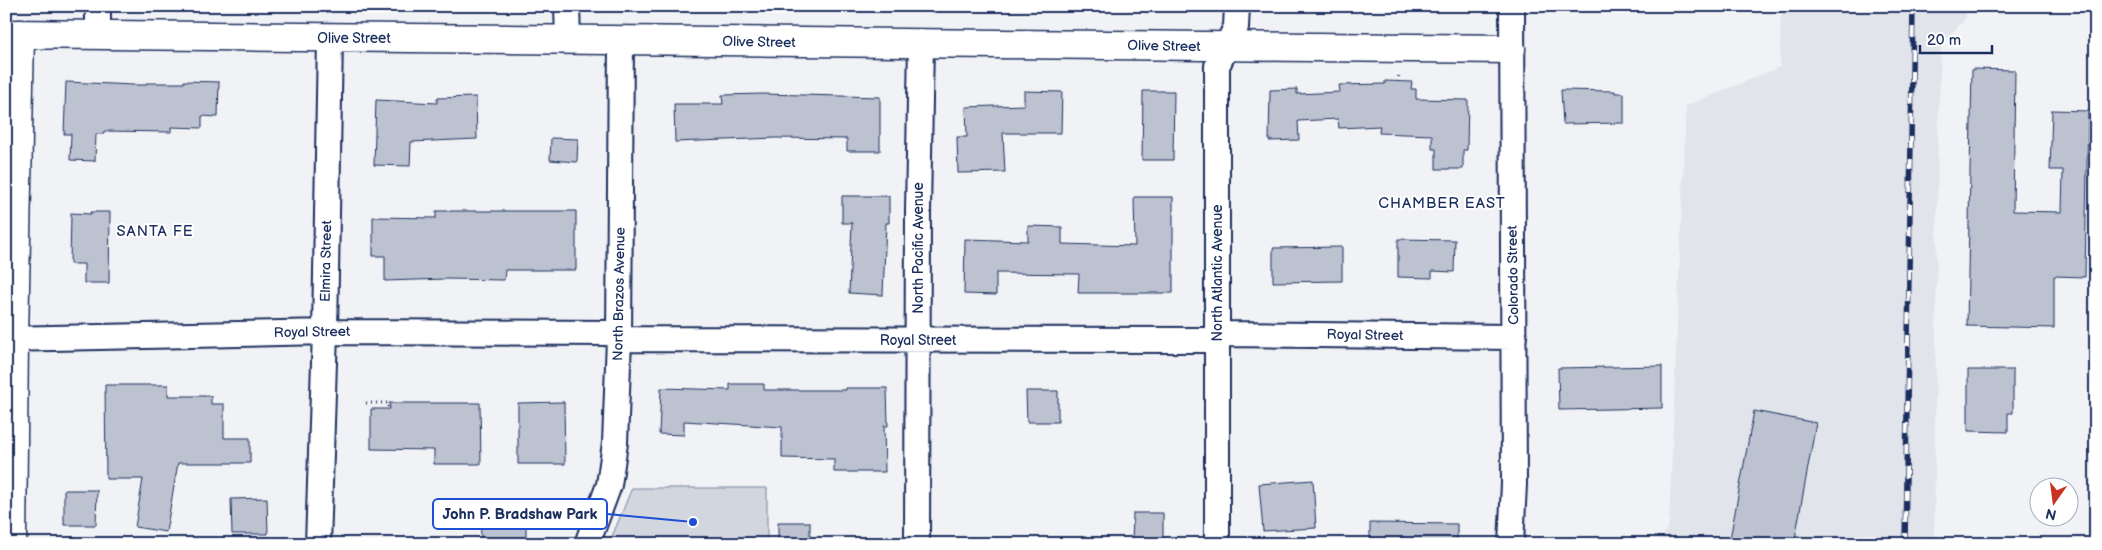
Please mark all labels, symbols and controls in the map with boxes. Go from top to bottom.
scale bar [1920,22,1992,54]
street label: Olive Street [317,30,391,47]
text: 20 m [1927,31,1961,50]
street label: Olive Street [722,33,797,51]
street label: Olive Street [1127,37,1202,55]
street label: North Pacific Avenue [910,182,927,314]
district label: CHAMBER EAST [1378,194,1506,213]
street label: North Atlantic Avenue [1209,205,1226,342]
street label: Elmira Street [317,219,335,302]
district label: SANTA FE [116,222,194,241]
street label: Colorado Street [1504,224,1522,325]
street label: North Brazos Avenue [609,227,629,361]
street label: Royal Street [274,323,351,341]
street label: Royal Street [1327,326,1404,344]
street label: Royal Street [880,332,957,349]
north arrow [2030,478,2080,528]
callout: John P. Bradshaw Park [433,499,607,529]
text: John P. Bradshaw Park [443,505,598,524]
text: N [2044,505,2058,524]

